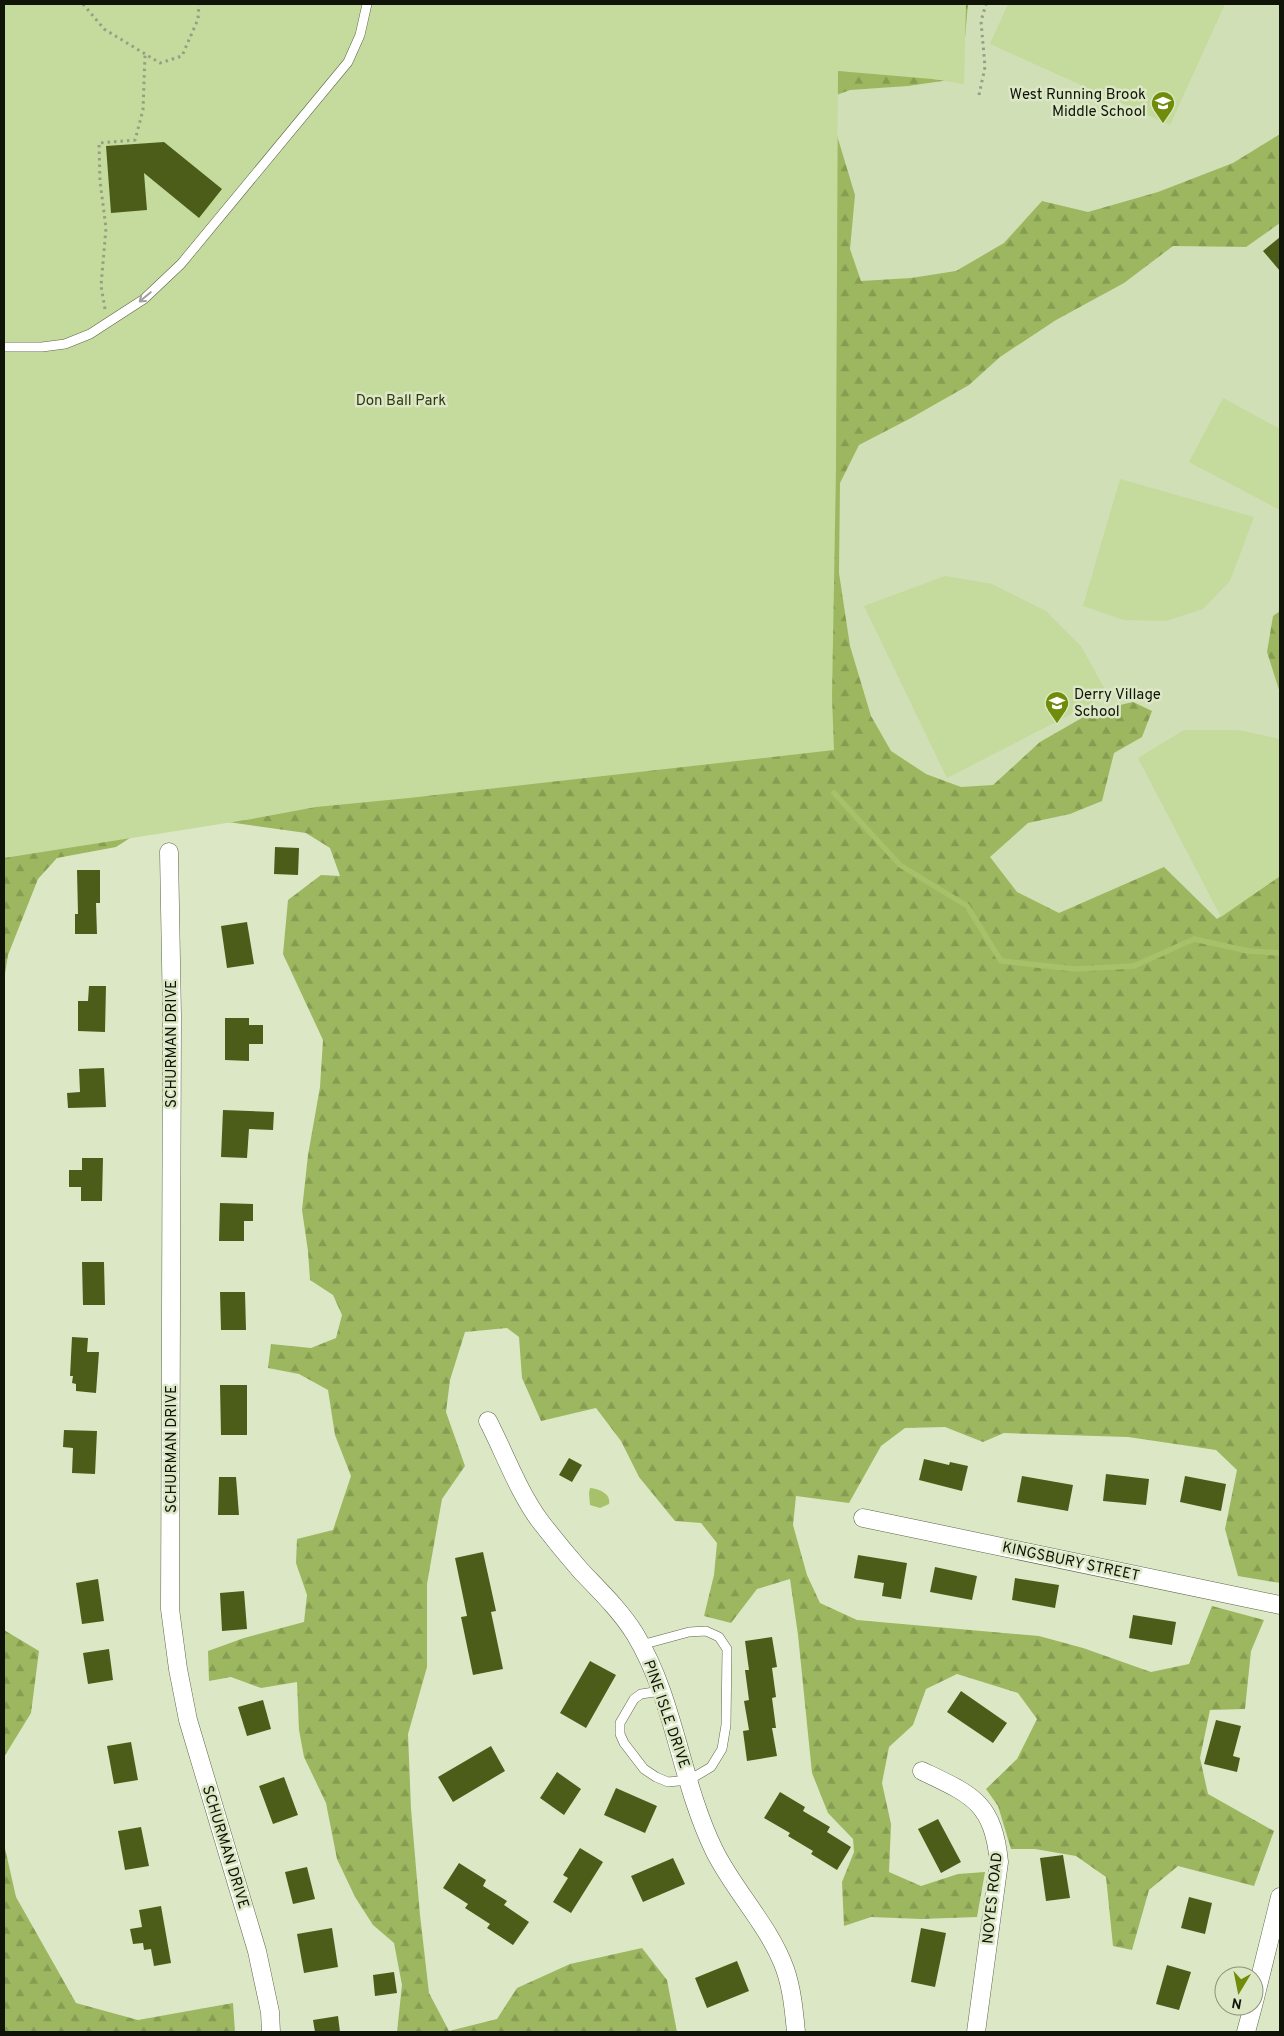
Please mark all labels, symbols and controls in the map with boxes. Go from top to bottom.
place label: West Running Brook Middle School [1010,86,1146,122]
school or university icon: West Running Brook Middle School [1150,90,1176,124]
one-way arrow [139,292,152,303]
park label: Don Ball Park [356,392,446,411]
place label: Derry Village School [1074,686,1161,722]
school or university icon: Derry Village School [1044,690,1070,724]
street label: SCHURMAN DRIVE [163,980,182,1108]
street label: SCHURMAN DRIVE [163,1385,182,1513]
street label: KINGSBURY STREET [1000,1539,1141,1586]
street label: PINE ISLE DRIVE [638,1658,693,1771]
street label: SCHURMAN DRIVE [197,1783,252,1911]
street label: NOYES ROAD [979,1852,1008,1945]
north arrow [1214,1966,1264,2016]
text: N [1231,1993,1243,2012]

